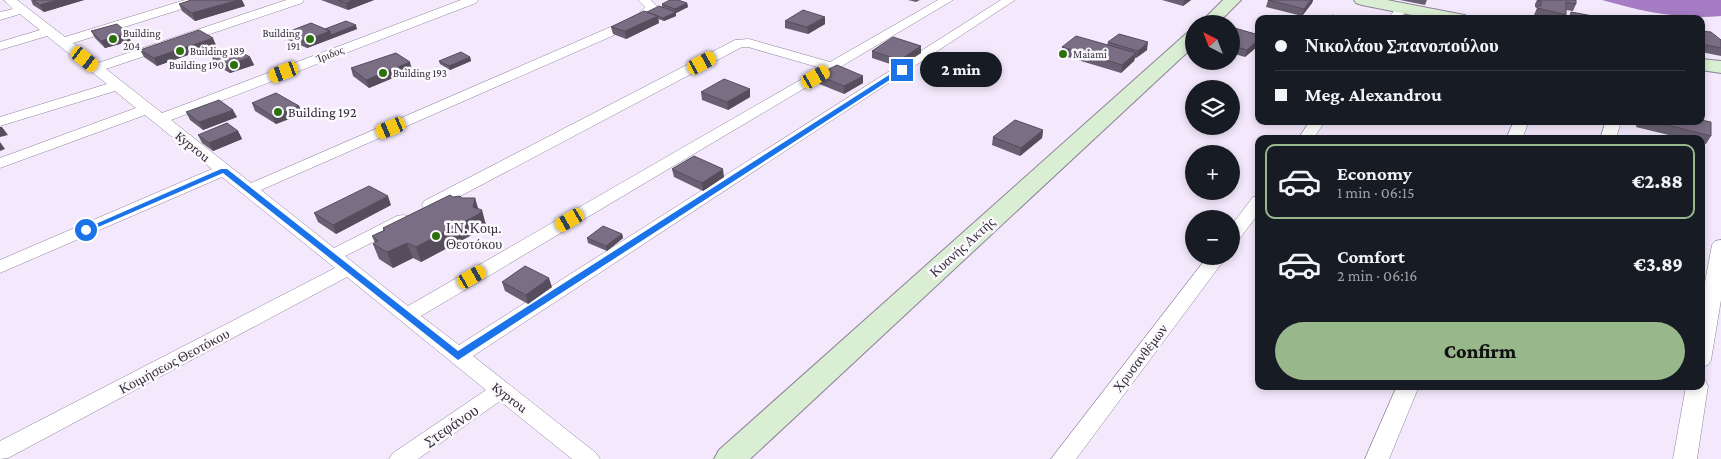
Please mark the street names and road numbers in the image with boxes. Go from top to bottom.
street label: Ίριδος [314,43,346,65]
street label: Kyprou [172,127,214,165]
street label: Κυανής Ακτής [926,213,998,280]
street label: Χρυσανθέμων [1109,321,1171,395]
street label: Κοιμήσεως Θεοτόκου [116,325,232,397]
street label: Kyprou [489,378,531,416]
street label: Στεφάνου [421,401,482,451]

